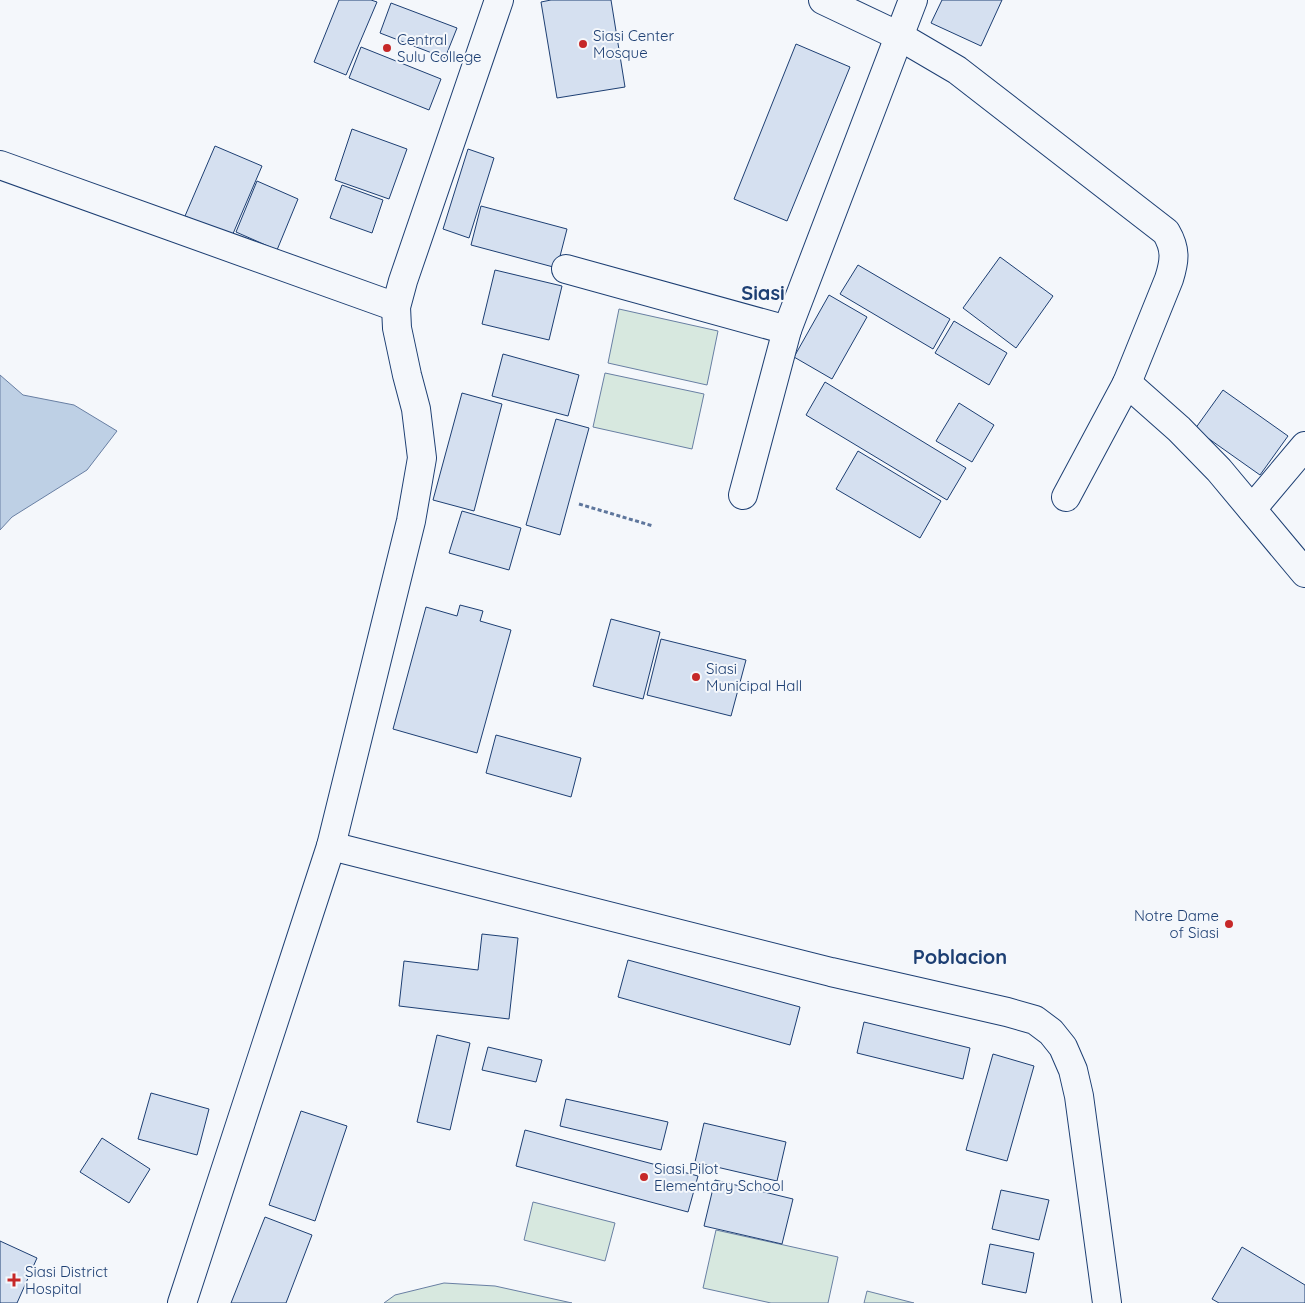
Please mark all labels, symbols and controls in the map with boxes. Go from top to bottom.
place label: Siasi Center Mosque [593,26,674,62]
place label: Central Sulu College [397,30,482,66]
marker: Siasi Center Mosque [577,38,589,50]
marker: Central Sulu College [381,42,393,54]
district label: Siasi [741,280,785,305]
place label: Siasi Municipal Hall [706,659,802,695]
marker: Siasi Municipal Hall [690,671,702,683]
place label: Notre Dame of Siasi [1134,906,1219,942]
marker: Notre Dame of Siasi [1223,918,1235,930]
district label: Poblacion [913,944,1007,969]
place label: Siasi Pilot Elementary School [654,1159,784,1195]
marker: Siasi Pilot Elementary School [638,1171,650,1183]
place label: Siasi District Hospital [25,1262,108,1298]
marker: Siasi District Hospital [7,1273,21,1287]

